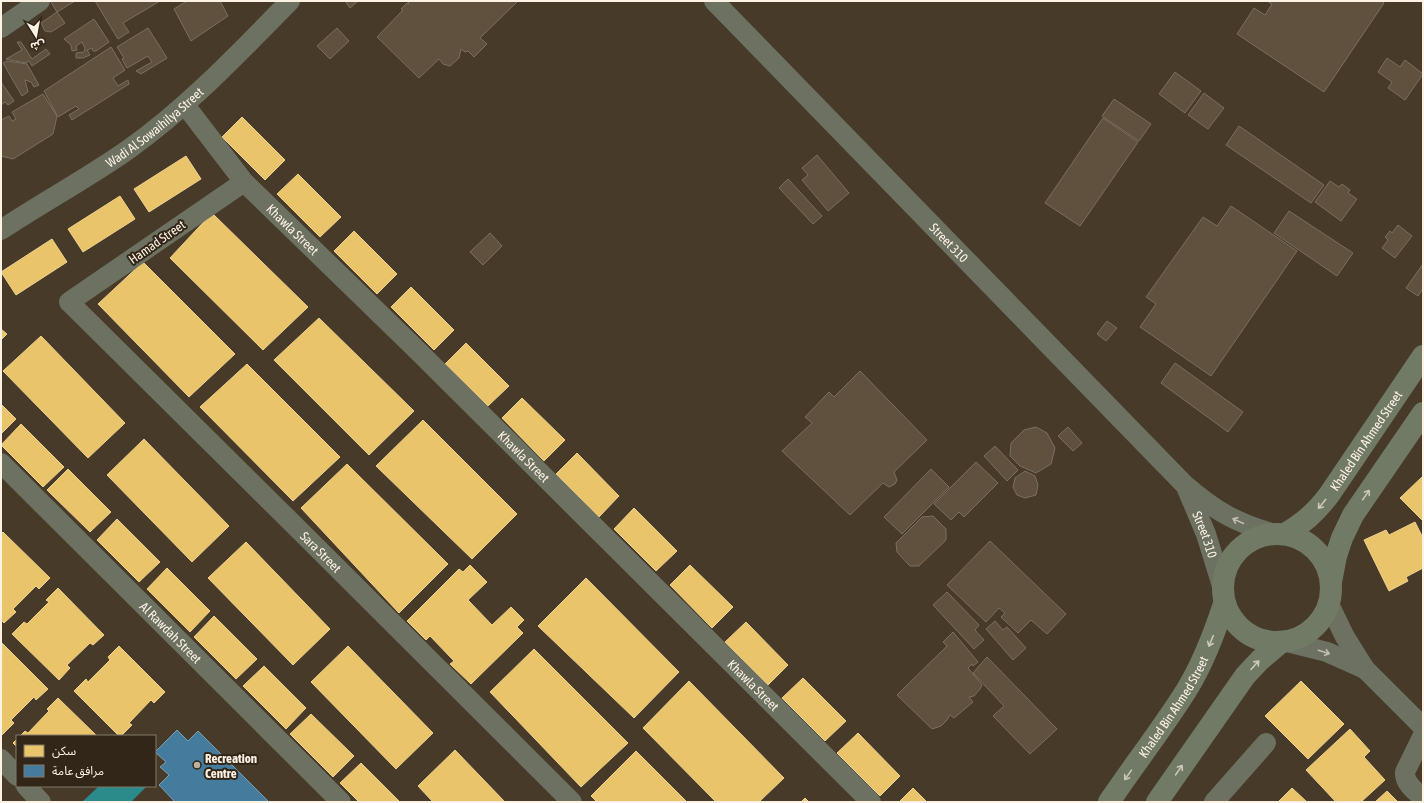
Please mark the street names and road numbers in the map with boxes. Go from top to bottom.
street label: Wadi Al Sowaihilya Street [103,84,206,170]
street label: Khawla Street [264,201,322,258]
street label: Hamad Street [126,217,188,267]
street label: Street 310 [927,220,971,265]
street label: Khaled Bin Ahmed Street [1327,387,1405,493]
street label: Khawla Street [495,428,553,485]
street label: Street 310 [1190,509,1220,560]
street label: Sara Street [297,528,345,575]
street label: Al Rawdah Street [137,599,205,666]
street label: Khaled Bin Ahmed Street [1135,654,1211,760]
street label: Khawla Street [725,656,782,714]

